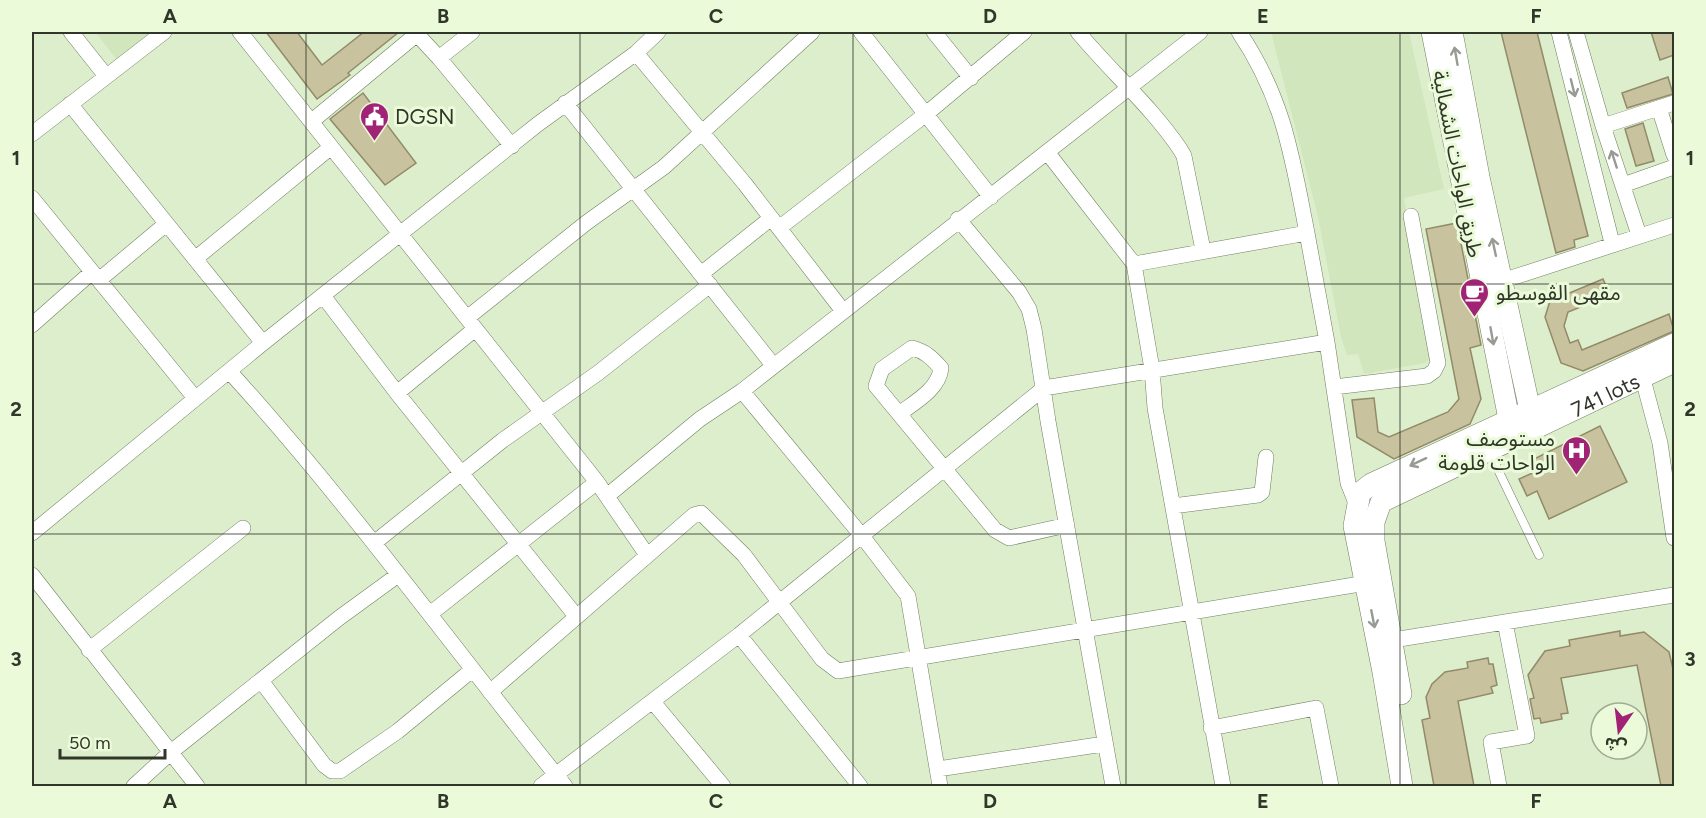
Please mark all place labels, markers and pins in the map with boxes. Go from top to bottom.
public building icon: DGSN [358,100,390,142]
place label: DGSN [395,104,455,129]
cafe icon: مقهى الڨوسطو [1459,276,1491,318]
place label: مقهى الڨوسطو [1496,280,1621,305]
place label: مستوصف الواحات قلومة [1438,426,1555,475]
hospital icon: مستوصف الواحات قلومة [1560,434,1592,476]

